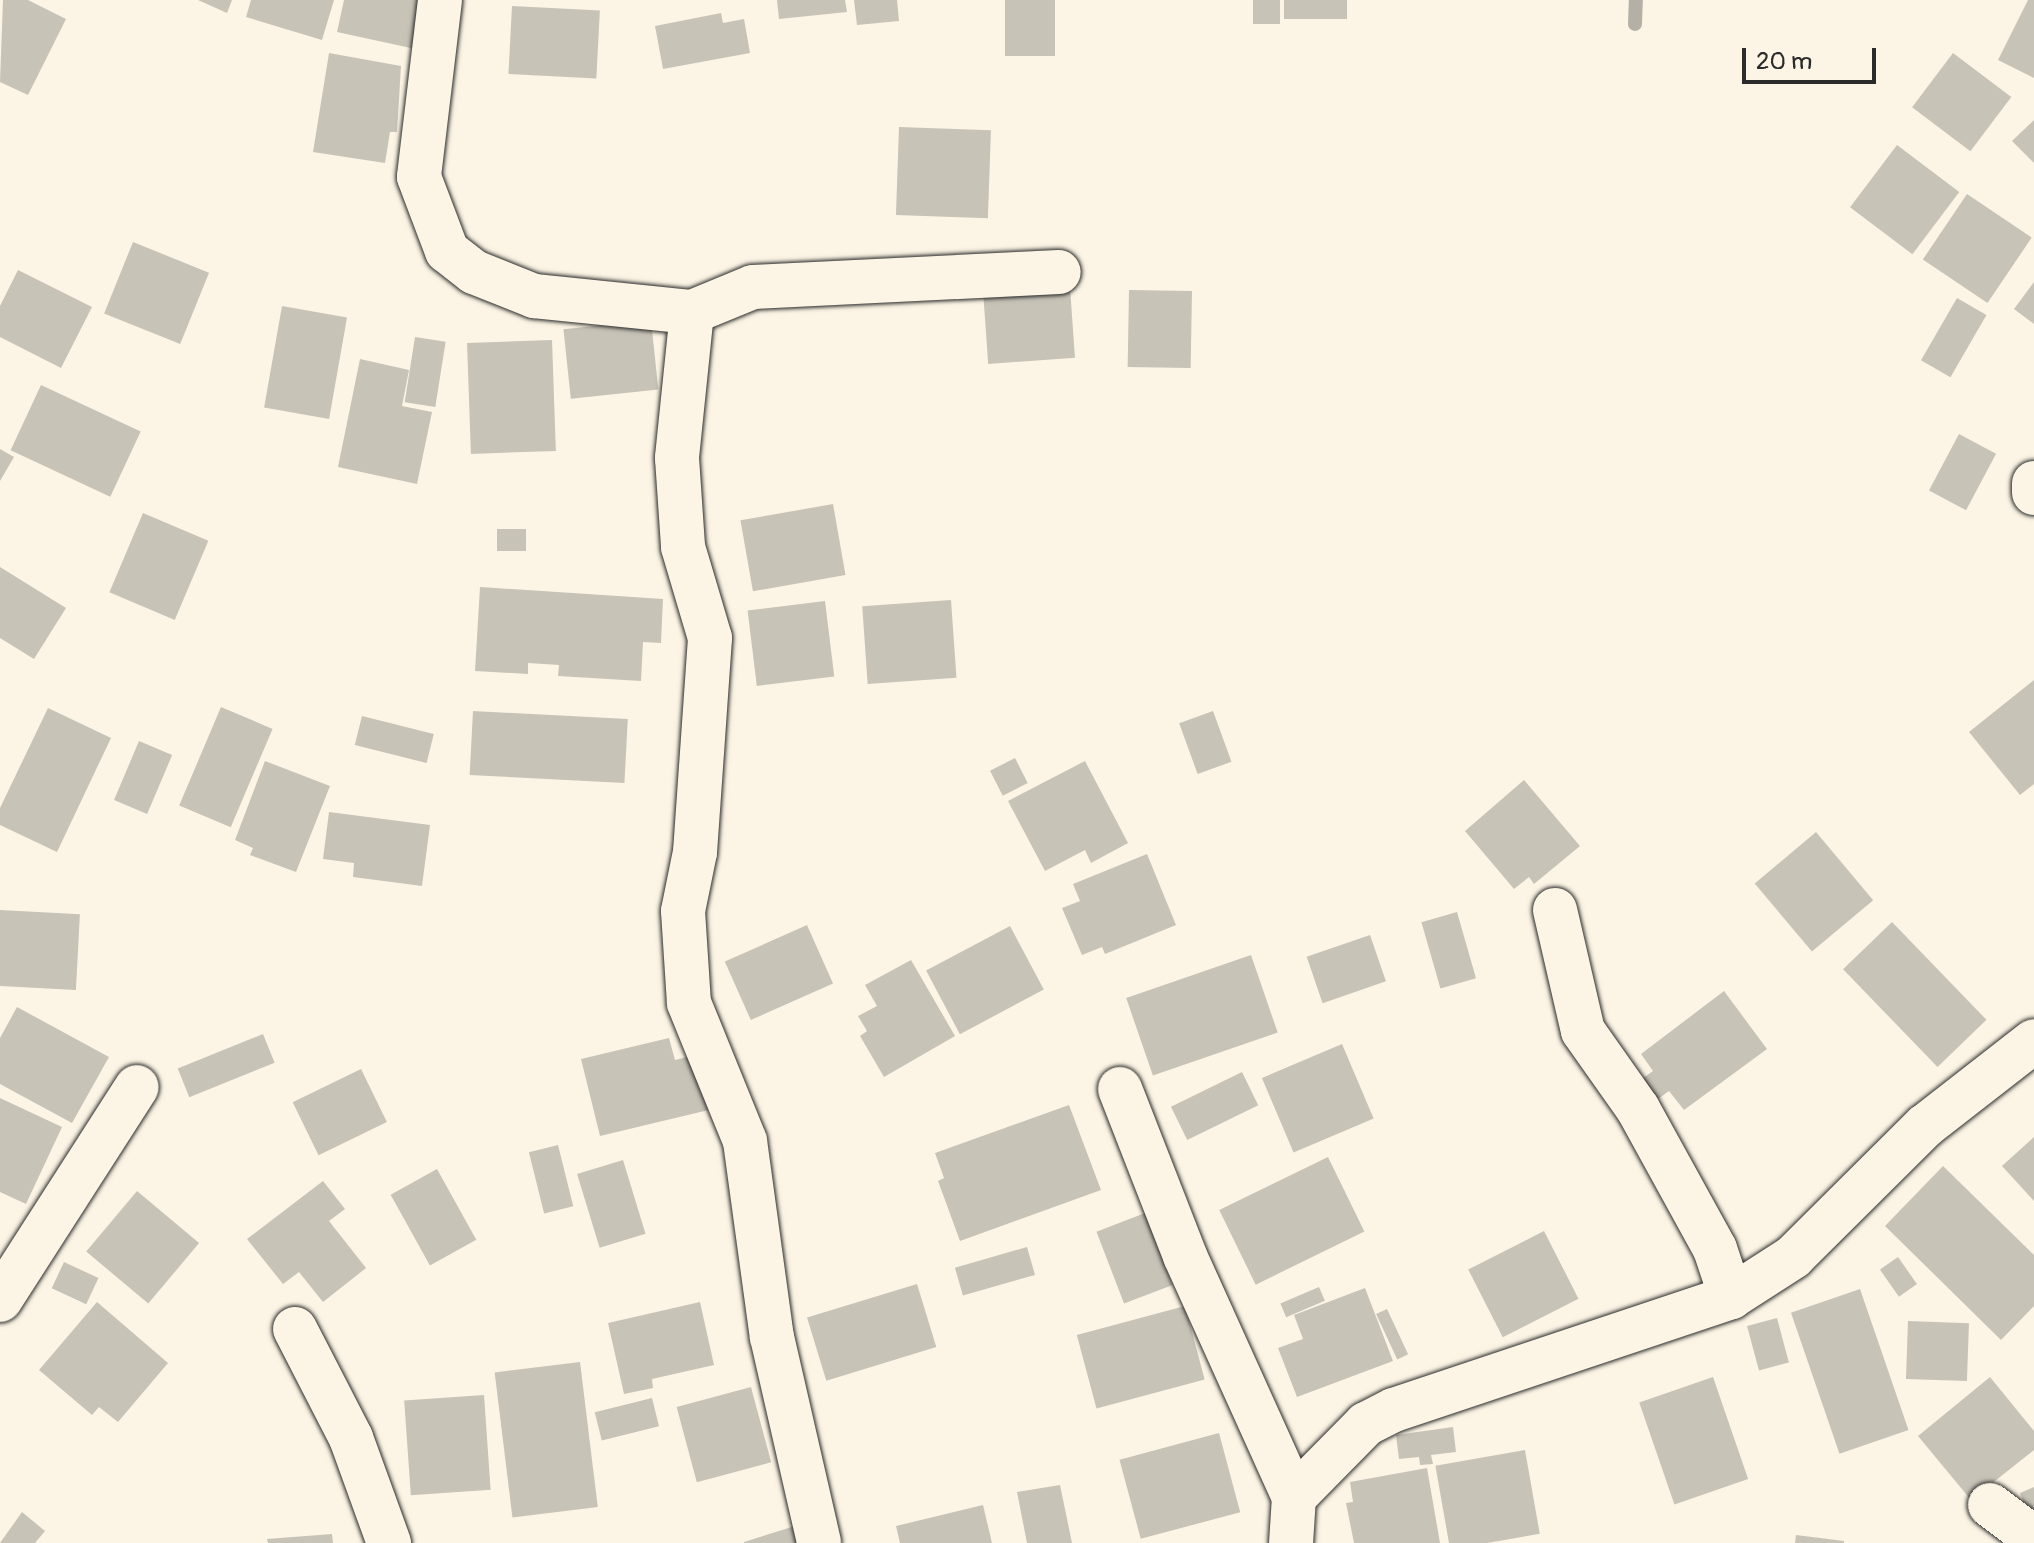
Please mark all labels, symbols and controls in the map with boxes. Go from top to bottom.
scale bar [1746,32,1880,82]
text: 20 m [1756,47,1812,76]

